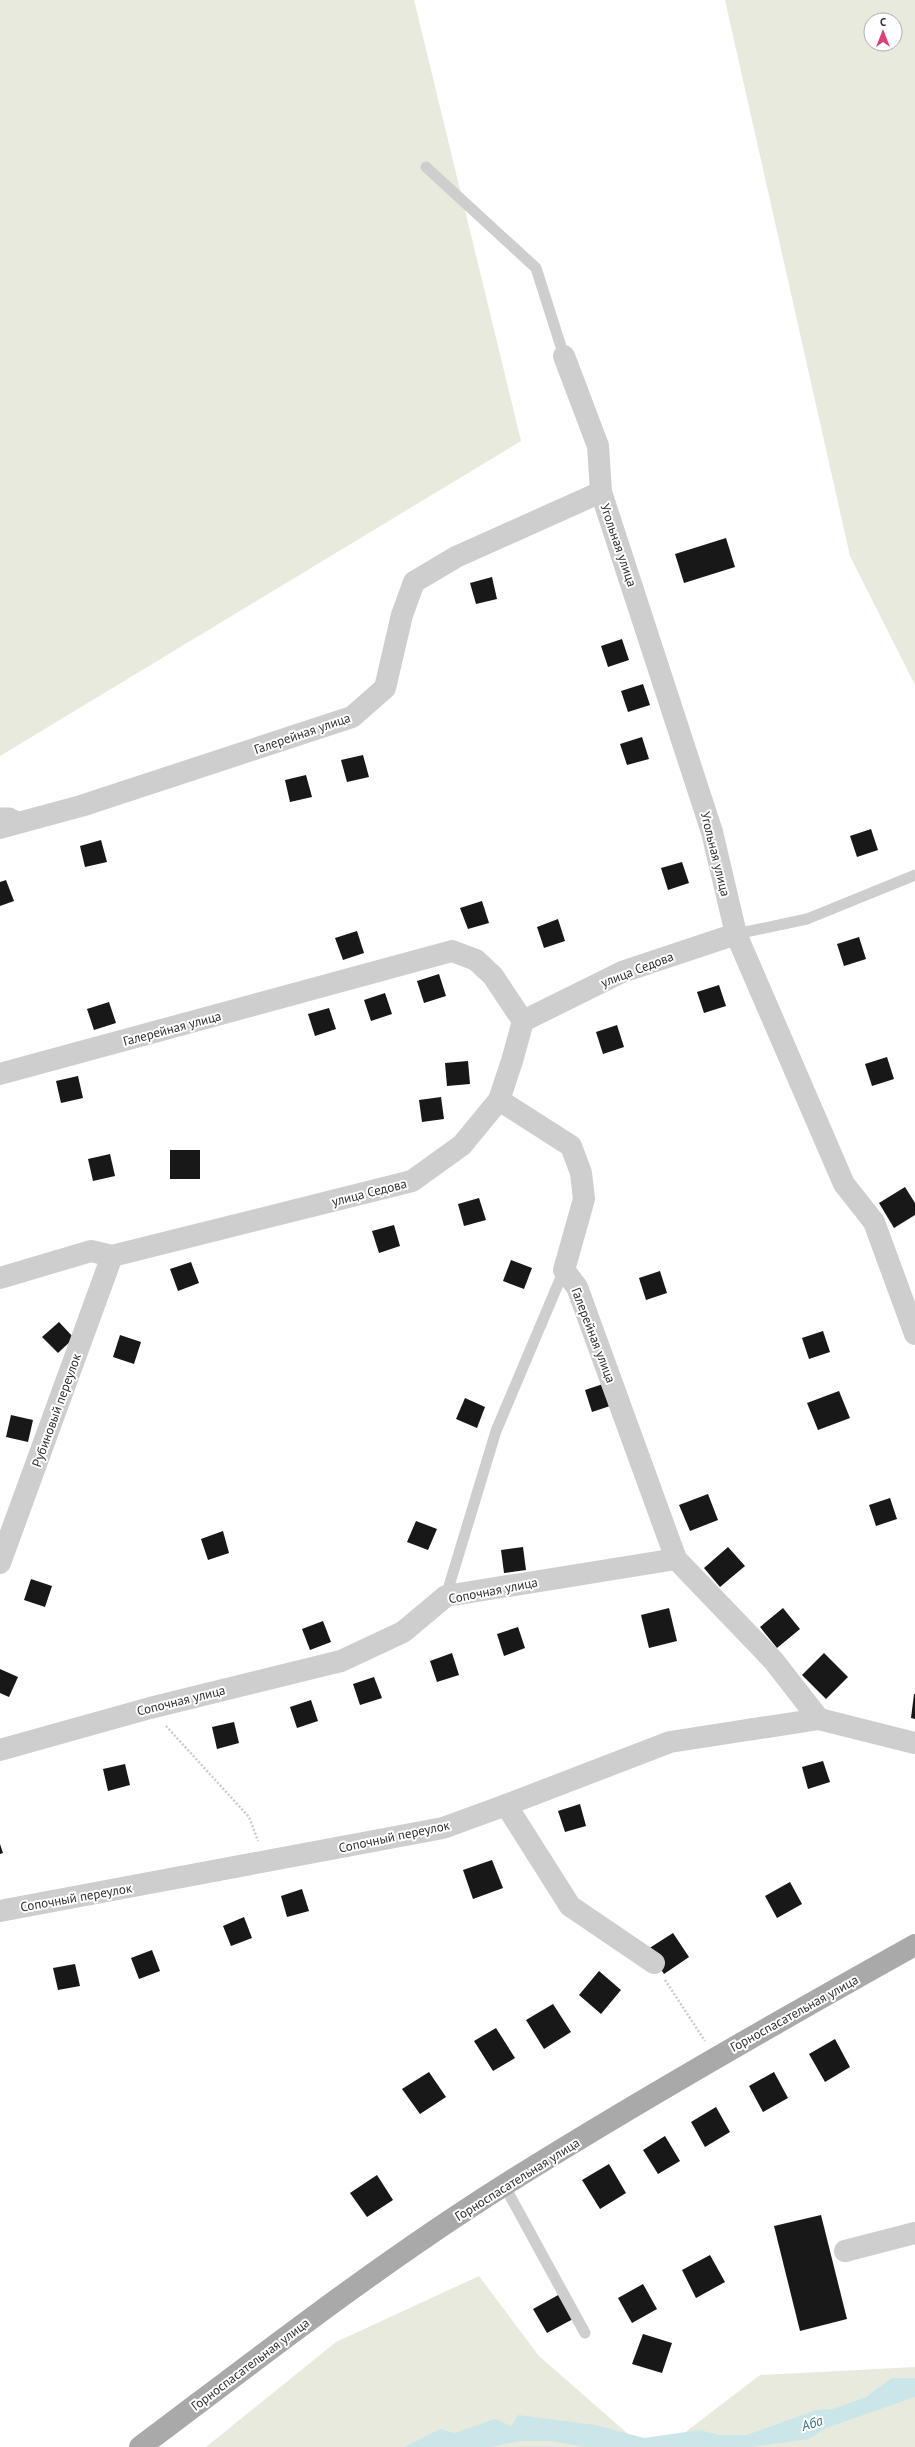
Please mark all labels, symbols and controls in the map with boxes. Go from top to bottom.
north arrow [863,12,903,52]
text: С [880,15,886,29]
street label: Угольная улица [596,501,641,589]
street label: Галерейная улица [252,709,353,758]
street label: Угольная улица [697,810,734,898]
street label: улица Седова [598,948,676,991]
street label: Галерейная улица [121,1007,223,1050]
street label: улица Седова [330,1175,408,1210]
street label: Галерейная улица [568,1285,620,1385]
street label: Рубиновый переулок [28,1350,85,1469]
street label: Сопочная улица [447,1574,539,1607]
street label: Сопочная улица [135,1681,227,1720]
street label: Сопочный переулок [337,1816,452,1857]
street label: Сопочный переулок [19,1879,134,1916]
street label: Горноспасательная улица [727,1971,861,2056]
street label: Горноспасательная улица [452,2134,583,2225]
street label: Горноспасательная улица [188,2314,313,2414]
water label: Аба [798,2411,825,2435]

